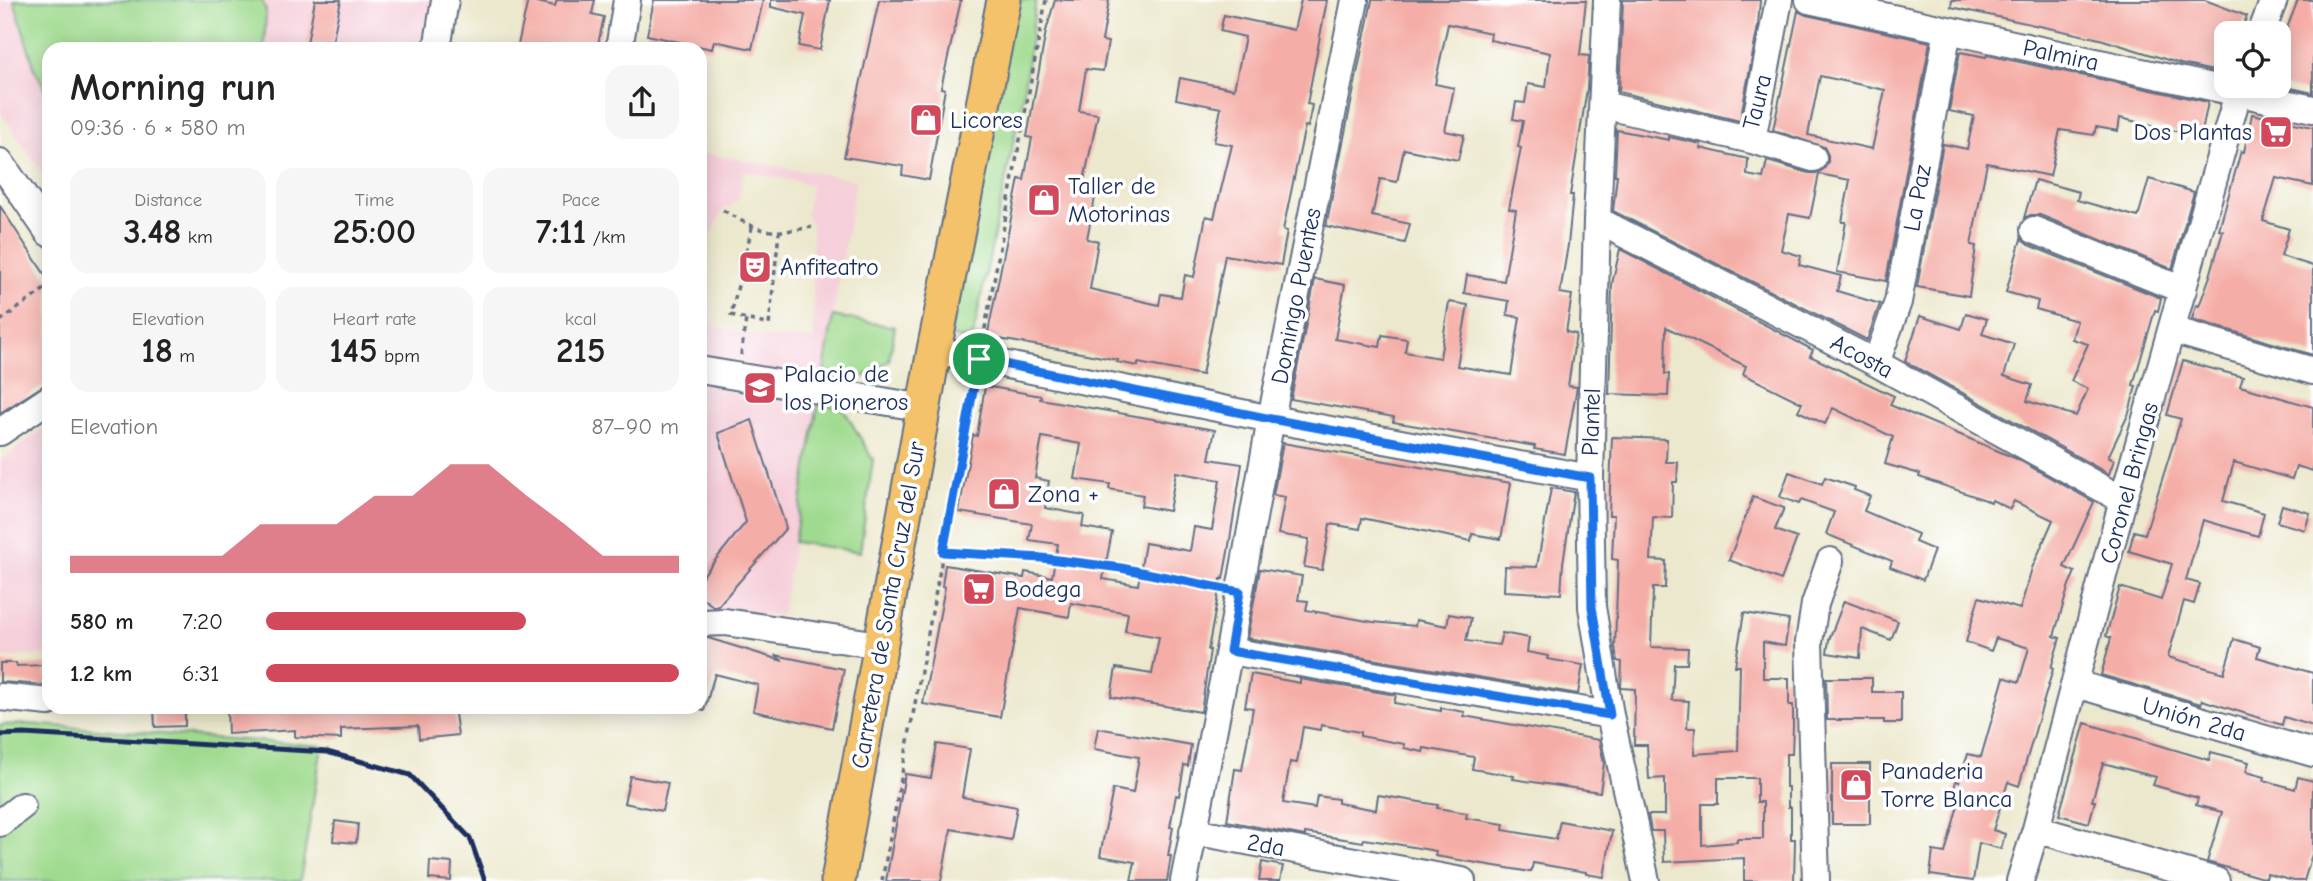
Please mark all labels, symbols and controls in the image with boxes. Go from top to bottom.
map controls [2214,21,2291,98]
button: locate [2214,21,2291,98]
street label: Palmira [2021,33,2101,77]
button: share [605,65,679,139]
text: Morning run [70,66,276,110]
street label: Taura [1737,71,1777,133]
shop icon: Licores [907,101,945,139]
place label: Licores [950,106,1023,134]
supermarket icon: Dos Plantas [2257,113,2295,151]
text: 09:36 · 6 × 580 m [70,114,245,141]
place label: Dos Plantas [2133,118,2252,146]
street label: La Paz [1897,162,1937,234]
place label: Taller de Motorinas [1068,172,1170,228]
shop icon: Taller de Motorinas [1025,181,1063,219]
text: Distance [134,189,202,211]
text: Time [355,189,394,211]
text: Pace [562,189,600,211]
street label: Domingo Puentes [1265,205,1327,387]
text: 3.48 [124,211,182,252]
text: 25:00 [333,211,416,252]
text: 7:11 [536,211,586,252]
text: km [182,226,213,248]
text: /km [586,226,626,248]
theatre icon: Anfiteatro [736,248,774,286]
place label: Anfiteatro [780,253,879,281]
text: Elevation [132,308,205,330]
text: Heart rate [333,308,416,330]
text: kcal [565,308,597,330]
street label: Acosta [1826,328,1898,384]
pin [949,329,1009,389]
text: 18 [141,330,173,371]
text: 145 [329,330,378,371]
text: 215 [556,330,606,371]
icon: arrive [960,340,998,378]
text: m [173,345,195,367]
text: bpm [378,345,420,367]
place label: Palacio de los Pioneros [784,360,908,416]
school or university icon: Palacio de los Pioneros [741,369,779,407]
street label: Plantel [1576,388,1606,456]
street label: Coronel Bringas [2094,399,2164,567]
text: Elevation [70,413,158,440]
text: 87–90 m [591,413,679,440]
street label: Carretera de Santa Cruz del Sur [845,439,931,771]
shop icon: Zona + [985,475,1023,513]
place label: Zona + [1028,480,1099,508]
supermarket icon: Bodega [960,570,998,608]
place label: Bodega [1004,575,1081,603]
text: 580 m [70,608,134,635]
text: 7:20 [182,608,223,635]
text: 1.2 km [70,660,132,687]
text: 6:31 [182,660,219,687]
street label: Unión 2da [2139,691,2249,747]
place label: Panaderia Torre Blanca [1881,757,2012,813]
shop icon: Panaderia Torre Blanca [1837,766,1875,804]
street label: 2da [1245,828,1287,862]

